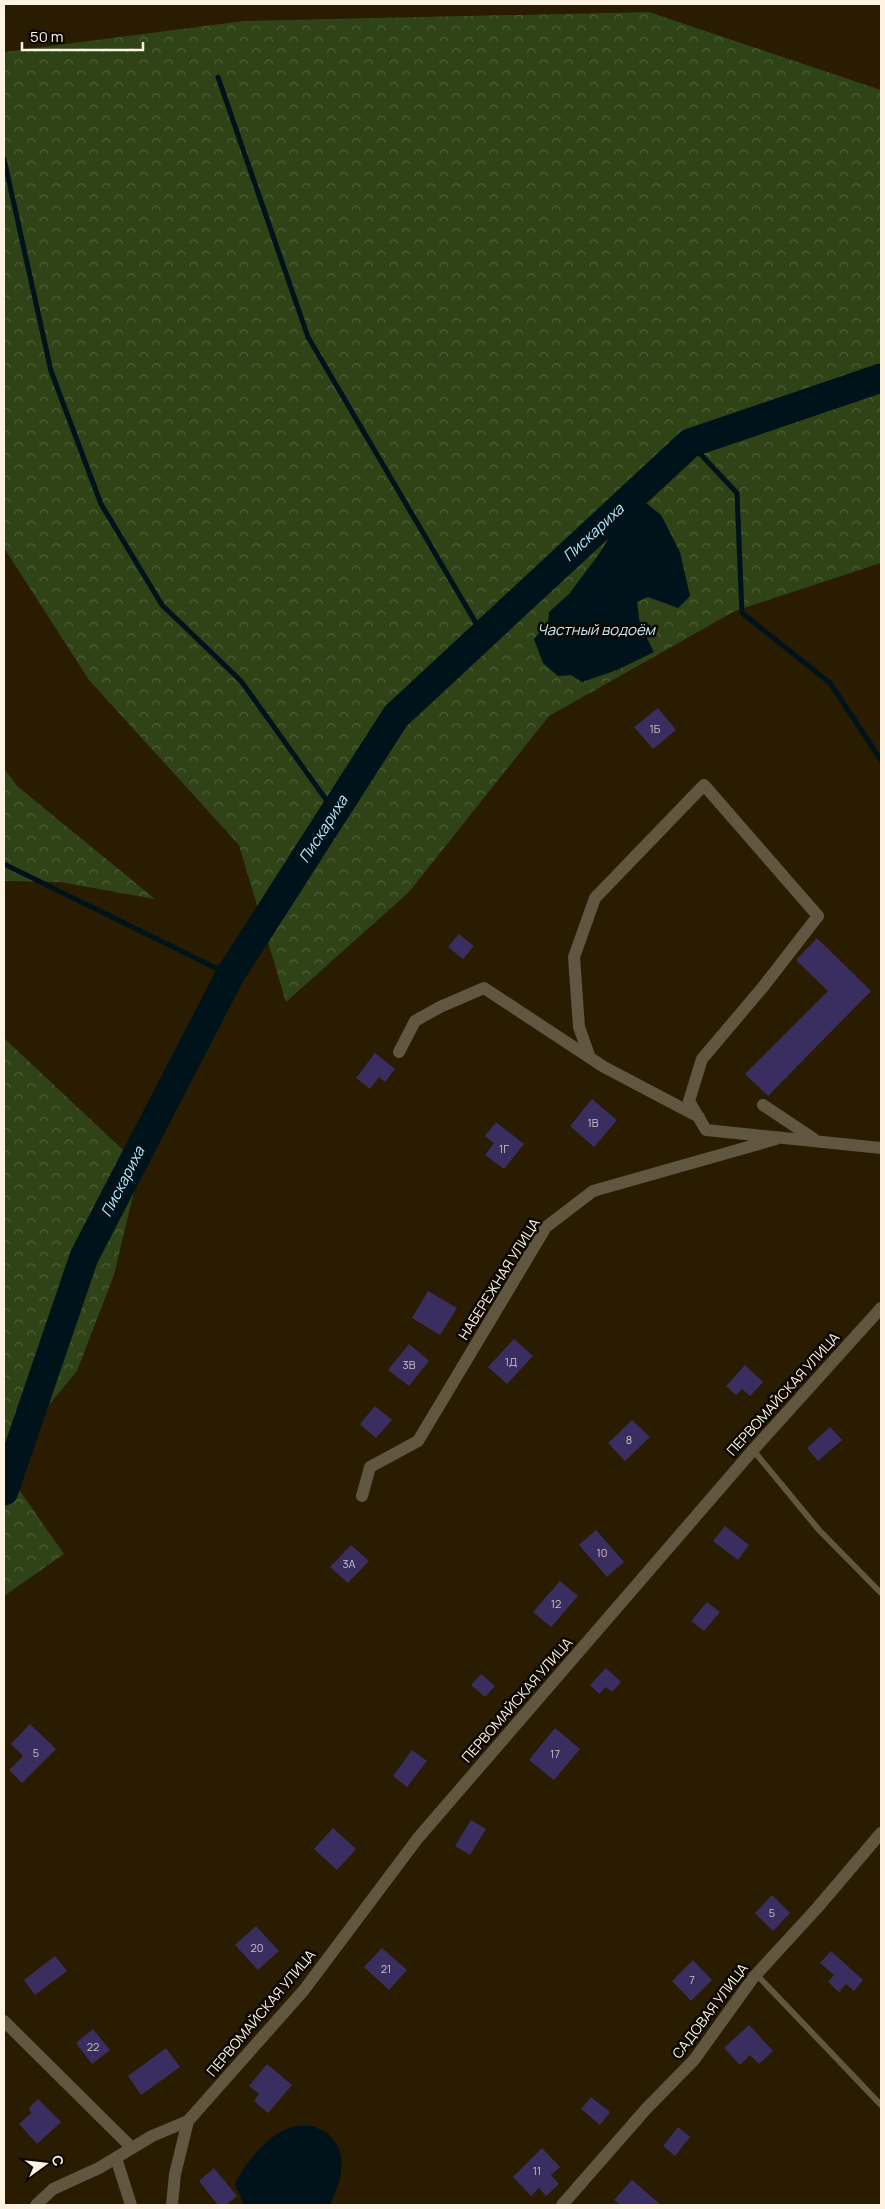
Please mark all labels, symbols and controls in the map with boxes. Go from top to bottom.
scale bar [22,20,144,52]
text: 50 m [30,26,64,47]
water label: Пискариха [558,498,629,566]
water label: Частный водоём [537,619,657,640]
house number: 1Б [650,721,661,736]
water label: Пискариха [294,791,353,867]
house number: 1В [587,1115,599,1130]
house number: 1Г [499,1141,509,1156]
water label: Пискариха [96,1142,150,1220]
street label: НАБЕРЕЖНАЯ УЛИЦА [453,1214,544,1343]
street label: ПЕРВОМАЙСКАЯ УЛИЦА [722,1328,843,1459]
house number: 1Д [505,1354,517,1369]
house number: 3В [403,1357,416,1372]
house number: 8 [626,1432,632,1447]
house number: 10 [596,1545,608,1560]
house number: 3А [342,1556,356,1571]
house number: 12 [551,1596,561,1611]
street label: ПЕРВОМАЙСКАЯ УЛИЦА [457,1633,576,1766]
house number: 5 [33,1745,39,1760]
house number: 17 [550,1746,560,1761]
house number: 5 [769,1905,775,1920]
house number: 20 [251,1940,263,1955]
street label: ПЕРВОМАЙСКАЯ УЛИЦА [202,1945,319,2080]
street label: САДОВАЯ УЛИЦА [668,1959,752,2062]
house number: 21 [381,1961,391,1976]
house number: 7 [689,1972,695,1987]
house number: 22 [87,2039,99,2054]
north arrow [20,2139,70,2189]
text: С [48,2153,69,2168]
house number: 11 [533,2163,541,2178]

